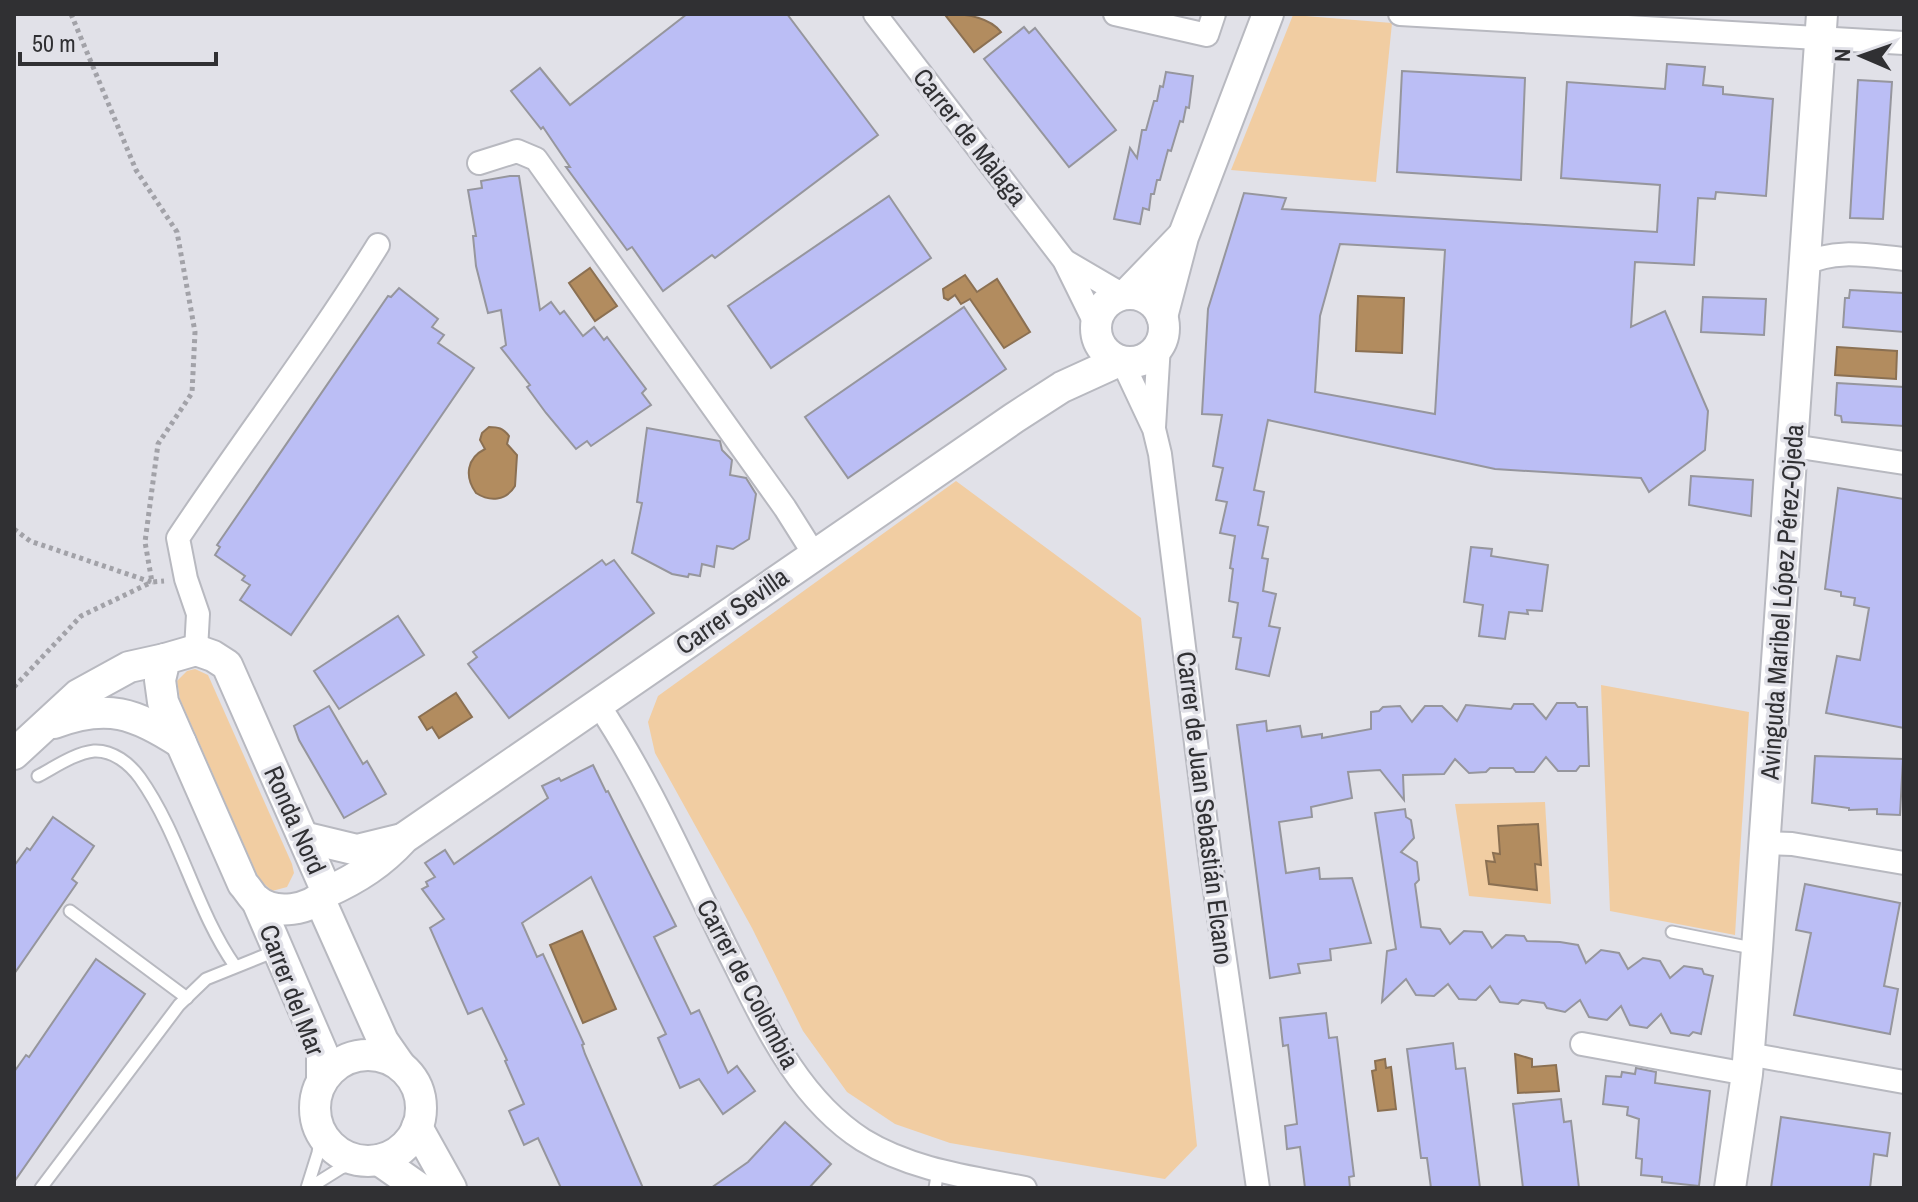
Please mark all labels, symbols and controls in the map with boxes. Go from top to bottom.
scale bar [20,16,216,66]
north arrow [1822,16,1902,96]
text: 50 m [32,27,76,59]
text: N [1827,48,1857,62]
street label: Carrer de Màlaga [906,61,1035,213]
street label: Avinguda Maribel López Pérez-Ojeda [1752,423,1811,782]
street label: Carrer Sevilla [668,559,795,662]
street label: Carrer de Juan Sebastián Elcano [1169,649,1242,967]
street label: Ronda Nord [256,760,335,879]
street label: Carrer de Colòmbia [689,893,808,1075]
street label: Carrer del Mar [252,919,333,1060]

